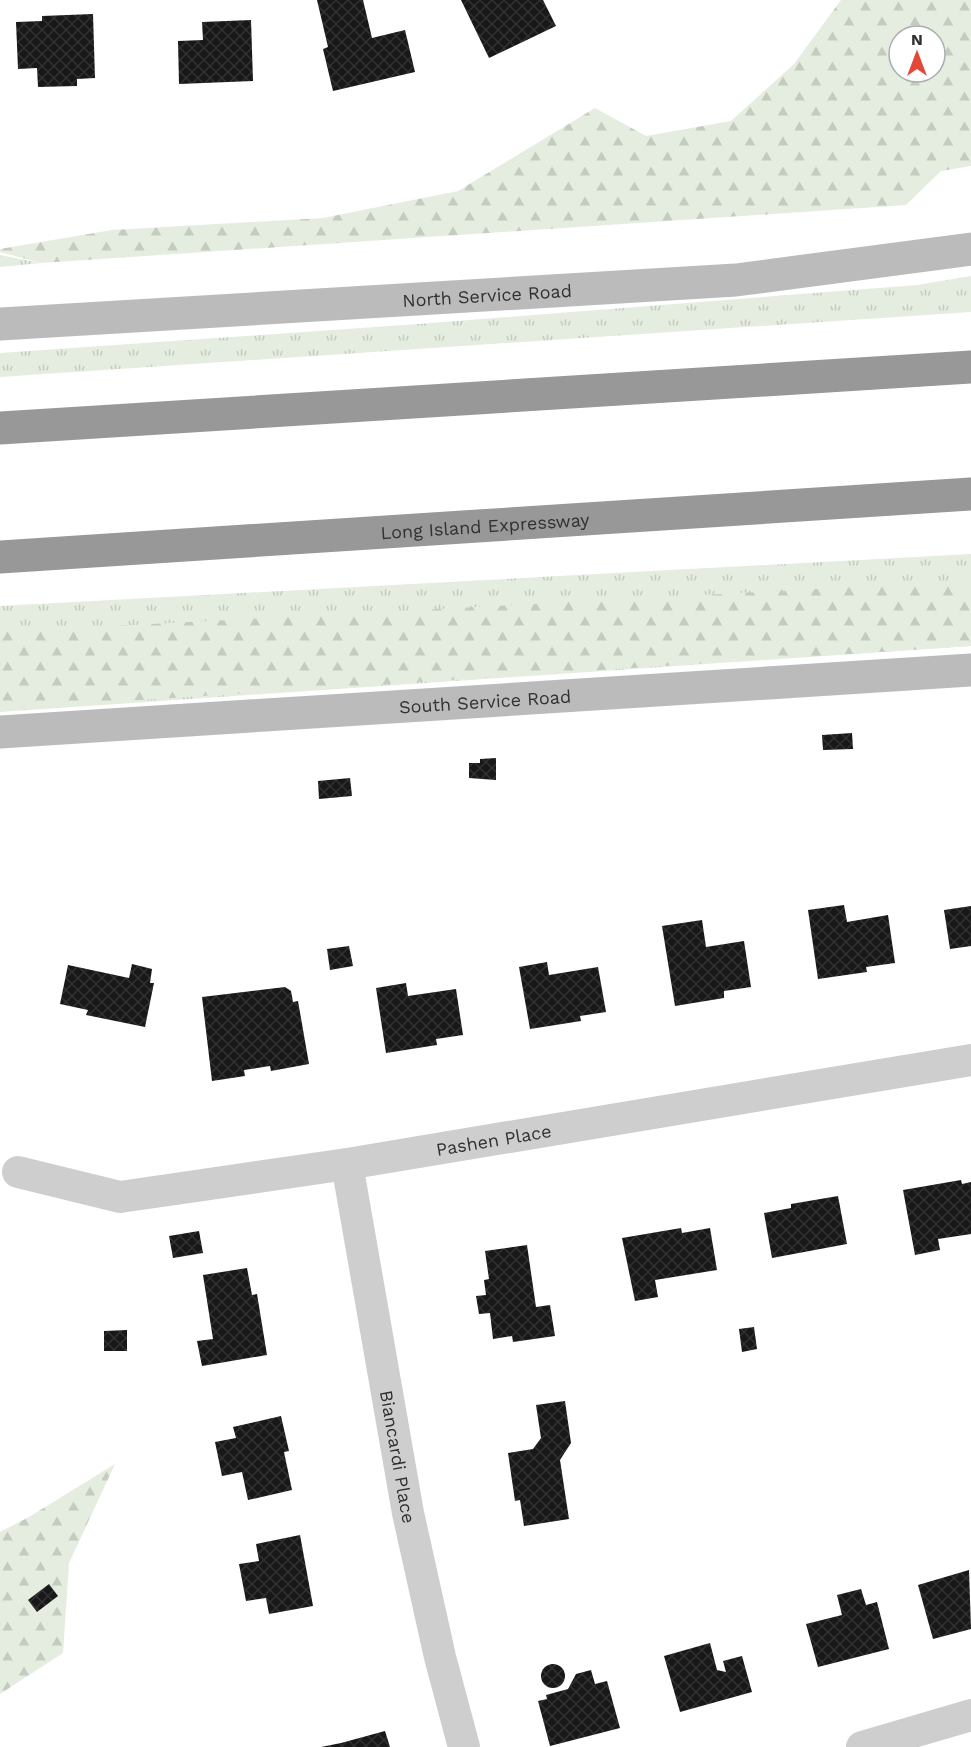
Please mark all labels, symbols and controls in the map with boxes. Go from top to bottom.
north arrow [887,24,947,84]
text: N [911,30,923,49]
street label: North Service Road [402,279,572,310]
street label: Long Island Expressway [380,508,591,543]
street label: South Service Road [398,685,572,717]
street label: Pashen Place [434,1120,553,1160]
street label: Biancardi Place [376,1388,420,1525]

